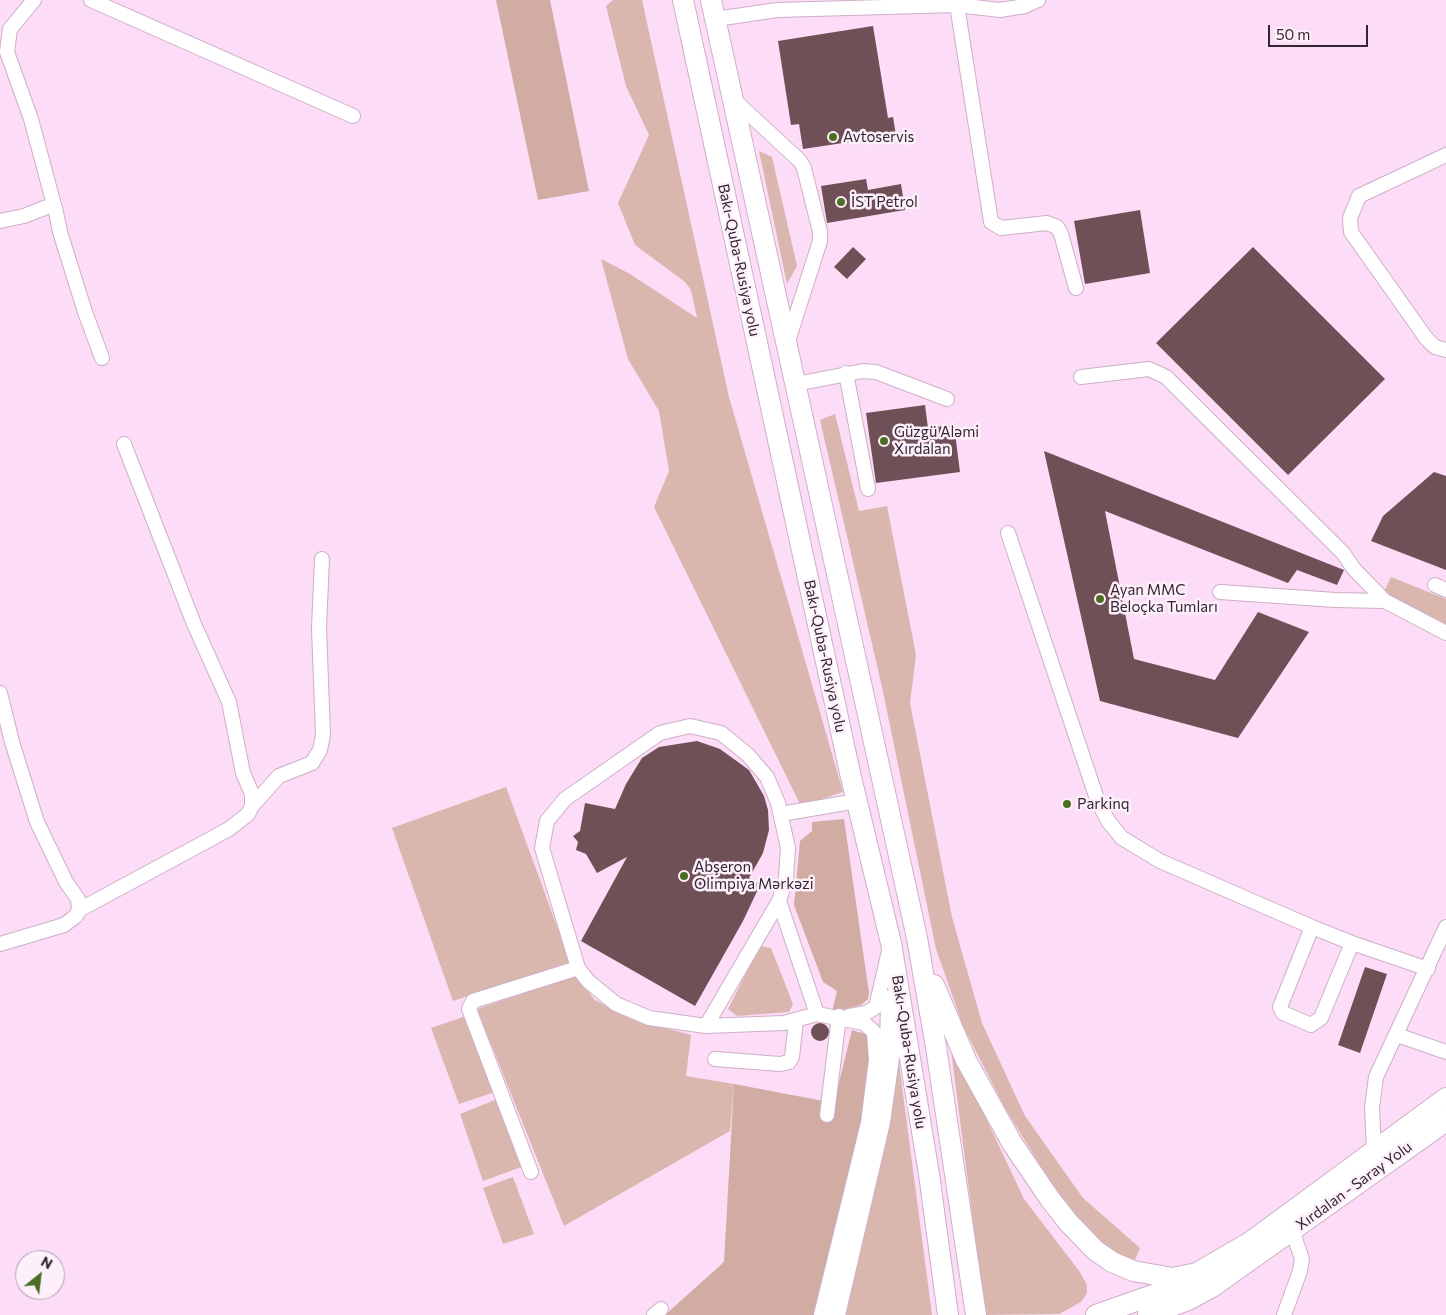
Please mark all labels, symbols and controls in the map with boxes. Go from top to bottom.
scale bar [1271,15,1371,47]
text: 50 m [1276,25,1310,43]
place label: Avtoservis [843,128,914,146]
marker: Avtoservis [827,131,839,143]
street label: Bakı-Quba-Rusiya yolu [714,182,764,338]
place label: İST Petrol [851,193,918,211]
marker: İST Petrol [835,196,847,208]
place label: Güzgü Aləmi Xırdalan [894,423,979,458]
marker: Güzgü Aləmi Xırdalan [878,435,890,447]
street label: Bakı-Quba-Rusiya yolu [800,578,850,734]
place label: Ayan MMC Beloçka Tumları [1110,581,1218,616]
marker: Ayan MMC Beloçka Tumları [1094,593,1106,605]
place label: Parkinq [1077,795,1130,813]
marker: Parkinq [1061,798,1073,810]
place label: Abşeron Olimpiya Mərkəzi [694,858,814,893]
marker: Abşeron Olimpiya Mərkəzi [678,870,690,882]
street label: Bakı-Quba-Rusiya yolu [888,974,930,1130]
street label: Xırdalan - Saray Yolu [1293,1138,1415,1234]
north arrow [15,1250,65,1300]
text: N [38,1252,56,1272]

